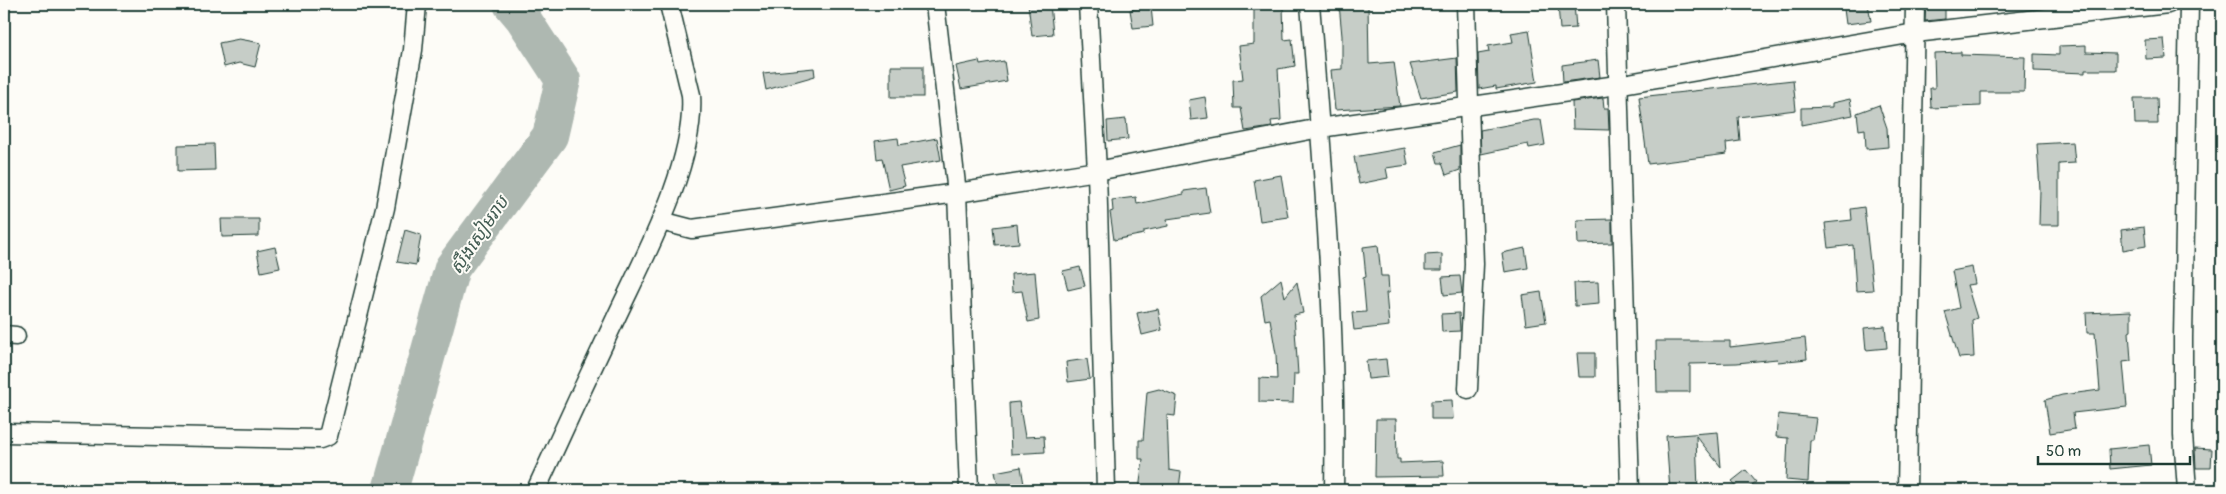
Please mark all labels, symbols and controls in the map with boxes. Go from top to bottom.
water label: ស្ទឹងសៀមរាប [444,190,515,279]
scale bar [2038,434,2191,466]
text: 50 m [2046,442,2081,461]

